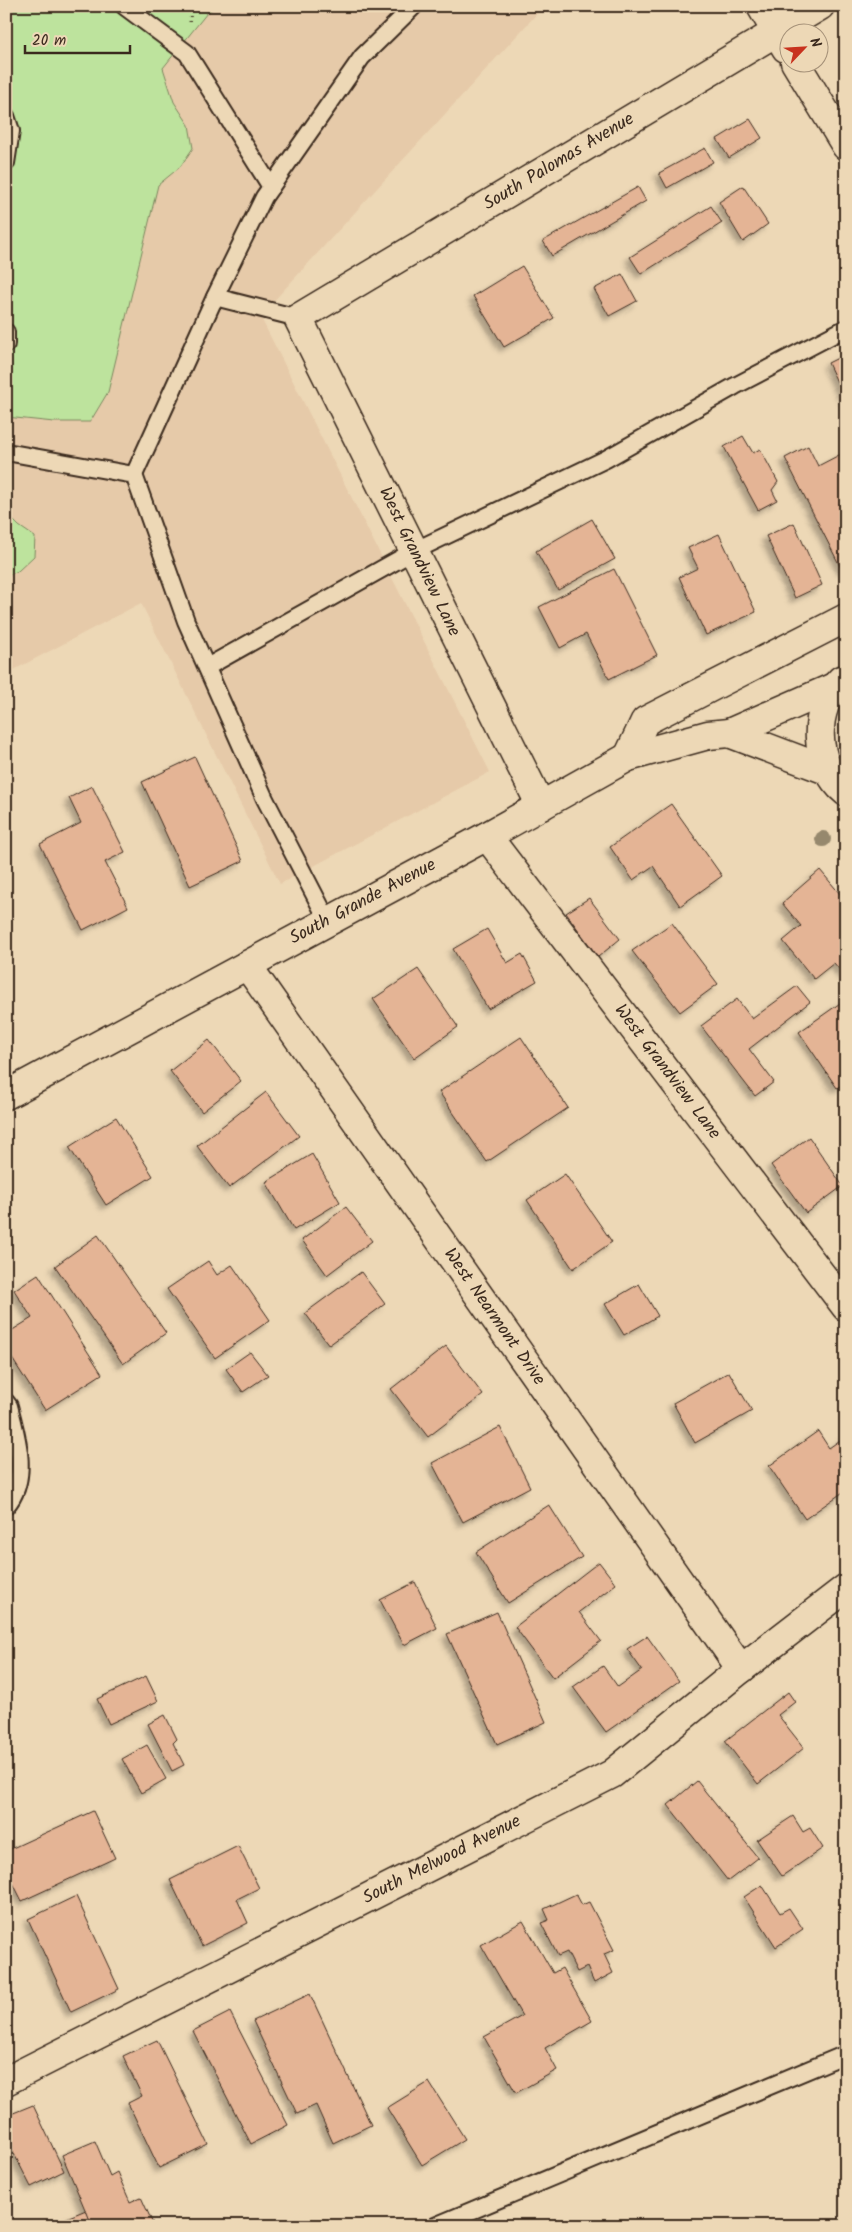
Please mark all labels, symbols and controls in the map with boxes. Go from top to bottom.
scale bar [25,22,130,54]
north arrow [780,22,830,72]
text: 20 m [32,29,66,53]
text: N [803,34,827,52]
street label: South Palomas Avenue [478,105,640,219]
street label: West Grandview Lane [370,482,468,642]
street label: South Grande Avenue [284,851,442,953]
street label: West Grandview Lane [606,998,728,1146]
street label: West Nearmont Drive [436,1242,552,1392]
street label: South Melwood Avenue [358,1807,526,1913]

